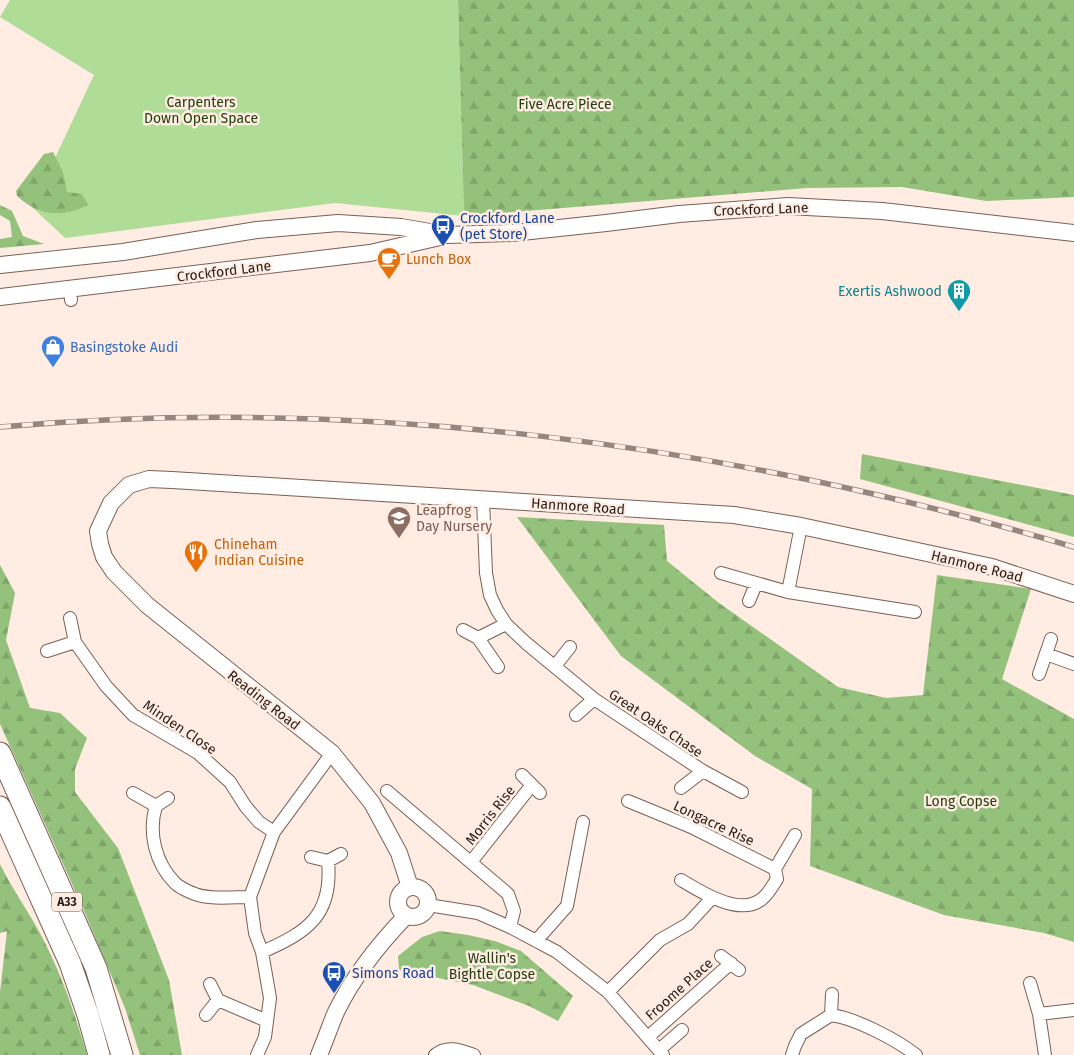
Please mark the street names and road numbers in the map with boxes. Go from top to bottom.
street label: Crockford Lane [713,199,809,220]
street label: Crockford Lane [176,257,272,286]
street label: Hanmore Road [530,495,626,518]
street label: Hanmore Road [929,547,1025,586]
street label: Reading Road [224,667,303,734]
street label: Great Oaks Chase [605,686,706,761]
street label: Minden Close [140,697,220,758]
street label: Morris Rise [462,782,519,848]
street label: Longacre Rise [671,797,757,850]
road number: A33 [52,892,82,912]
street label: Froome Place [642,955,717,1024]

